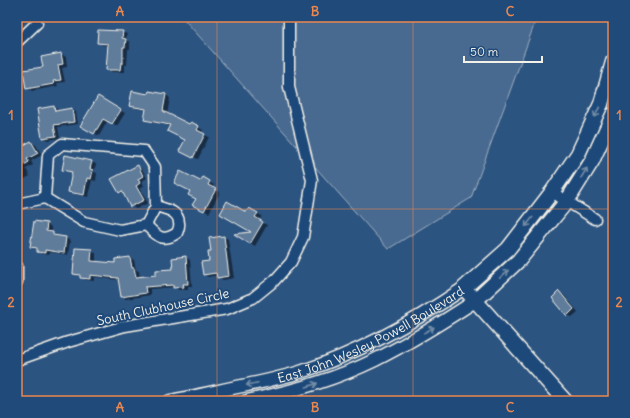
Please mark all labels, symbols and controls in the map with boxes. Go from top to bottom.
text: A [116,3,125,20]
text: B [311,3,320,20]
text: C [506,3,515,20]
scale bar [464,38,542,64]
text: 50 m [470,44,499,59]
one-way arrow [593,106,600,118]
text: 1 [8,107,14,124]
text: 1 [616,107,622,124]
one-way arrow [581,167,589,179]
one-way arrow [524,217,533,228]
one-way arrow [499,269,509,279]
street label: East John Wesley Powell Boulevard [276,282,467,386]
street label: South Clubhouse Circle [95,285,231,329]
text: 2 [7,294,15,311]
text: 2 [615,294,623,311]
one-way arrow [423,325,435,333]
one-way arrow [245,380,258,388]
one-way arrow [305,380,317,388]
text: A [116,399,125,416]
text: B [311,399,320,416]
text: C [506,399,515,416]

